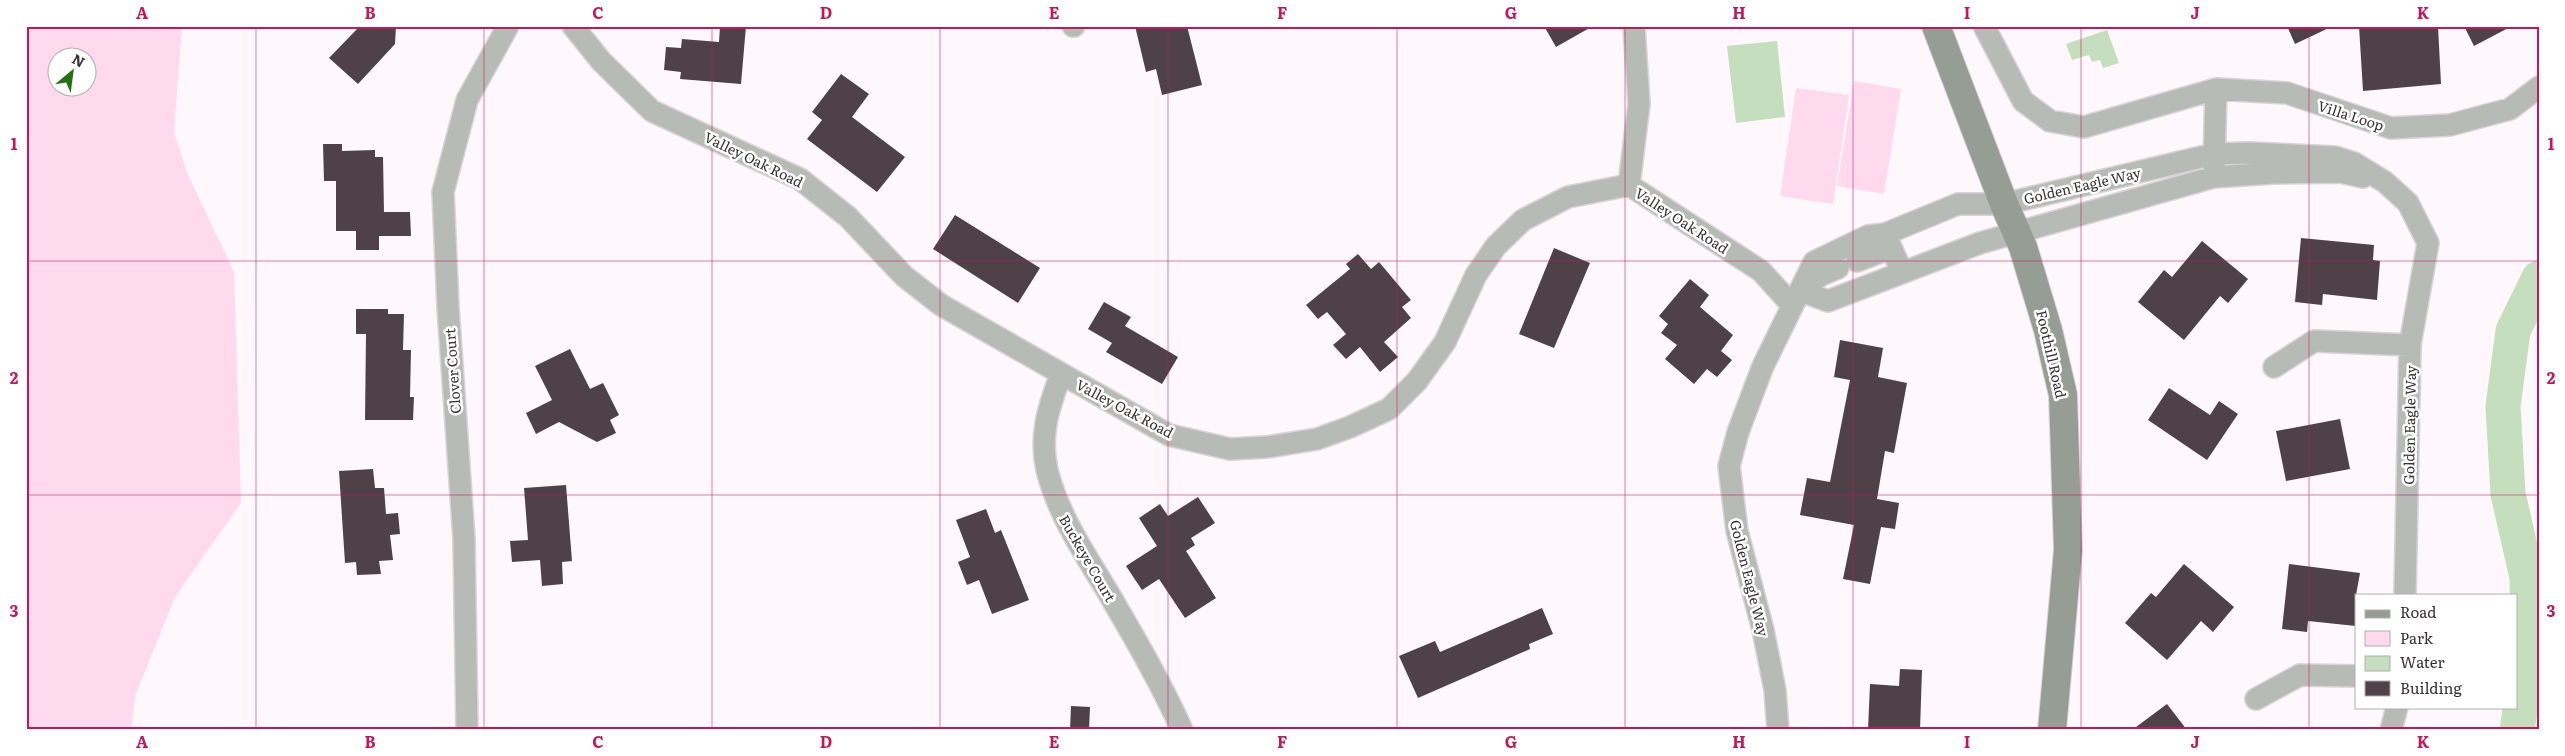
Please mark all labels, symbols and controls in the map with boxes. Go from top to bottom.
text: A [136,0,148,24]
text: B [364,0,376,24]
text: C [592,0,604,24]
text: D [820,0,832,24]
text: E [1049,0,1060,24]
text: F [1277,0,1287,24]
text: G [1505,0,1517,24]
text: H [1732,0,1746,24]
text: I [1964,0,1970,24]
text: J [2190,0,2200,24]
text: K [2417,0,2430,24]
north arrow [48,48,98,98]
text: N [69,48,89,71]
street label: Villa Loop [2315,95,2387,135]
street label: Valley Oak Road [701,126,807,192]
text: 1 [11,131,18,155]
text: 1 [2548,131,2555,155]
street label: Golden Eagle Way [2022,162,2143,208]
street label: Valley Oak Road [1631,182,1733,258]
street label: Foothill Road [2032,308,2072,401]
street label: Clover Court [439,327,465,414]
street label: Golden Eagle Way [2398,364,2420,485]
text: 2 [10,365,19,389]
text: 2 [2547,365,2556,389]
street label: Valley Oak Road [1073,374,1178,442]
street label: Buckeye Court [1055,511,1121,605]
street label: Golden Eagle Way [1726,518,1774,639]
legend [2355,594,2518,708]
text: 3 [10,598,19,622]
text: 3 [2547,598,2556,622]
text: Road [2400,600,2436,623]
text: Park [2400,626,2434,649]
text: Water [2400,650,2445,673]
text: Building [2400,676,2462,699]
text: A [136,729,148,753]
text: B [364,729,376,753]
text: C [592,729,604,753]
text: D [820,729,832,753]
text: E [1049,729,1060,753]
text: F [1277,729,1287,753]
text: G [1505,729,1517,753]
text: H [1732,729,1746,753]
text: I [1964,729,1970,753]
text: J [2190,729,2200,753]
text: K [2417,729,2430,753]

